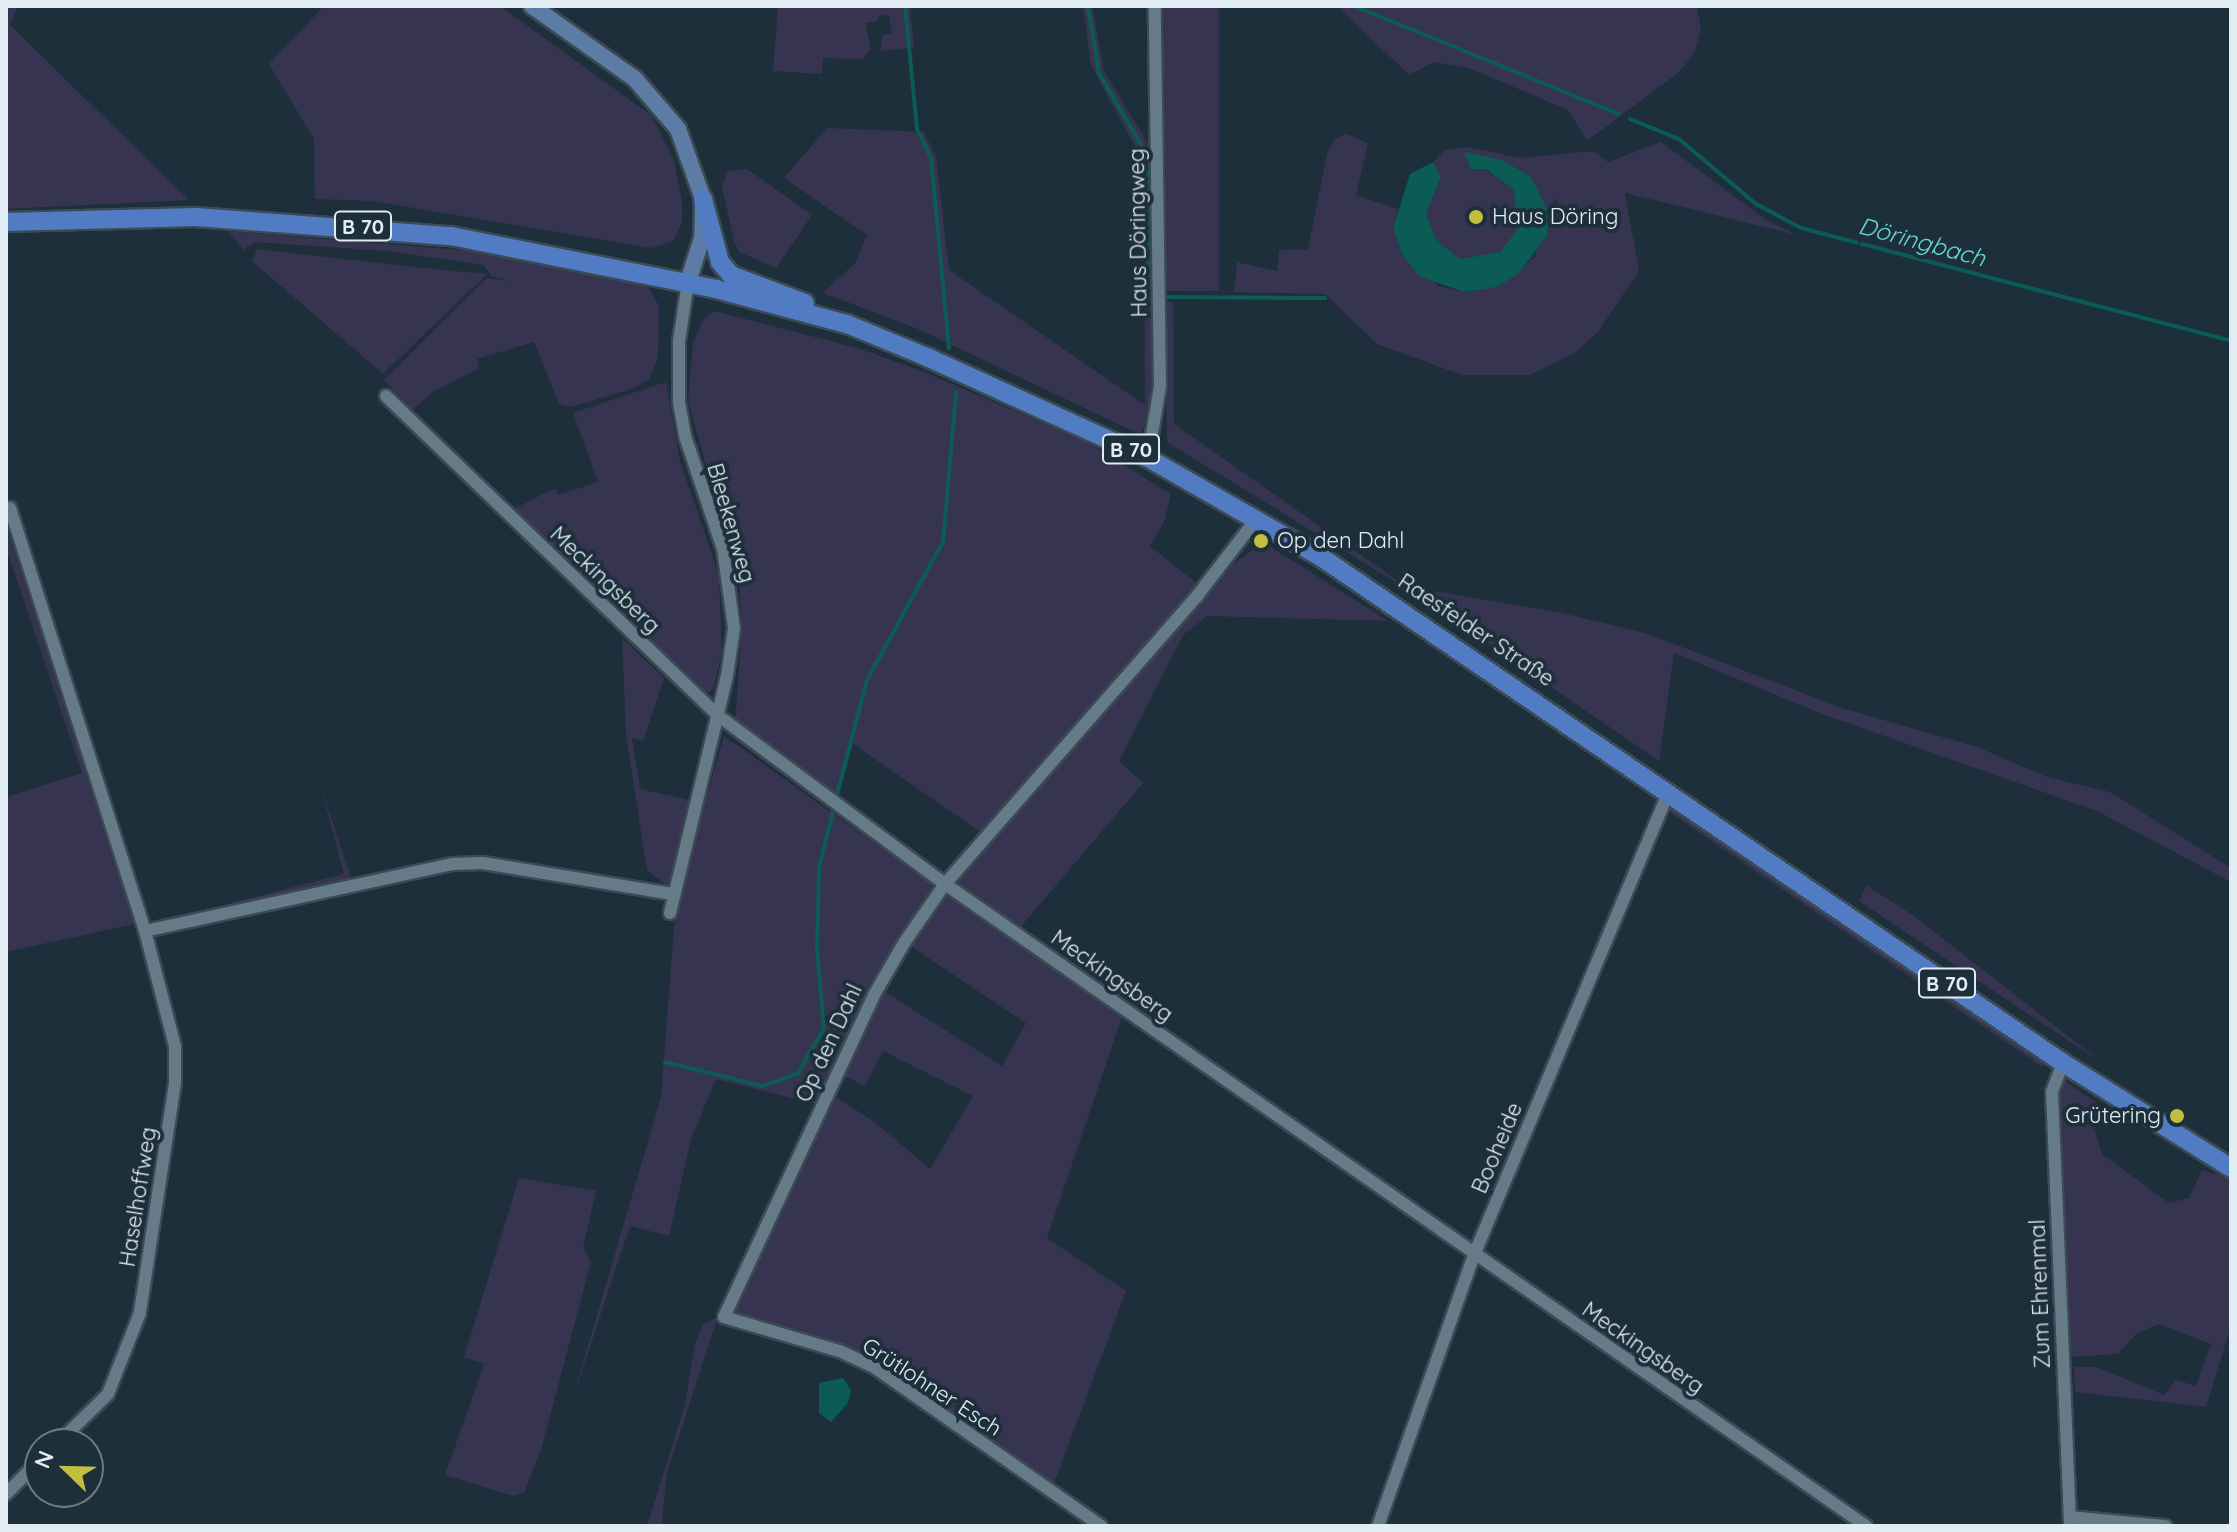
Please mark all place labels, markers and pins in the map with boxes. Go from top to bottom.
place label: Haus Döring [1492,204,1619,230]
marker: Haus Döring [1467,208,1485,226]
place label: Op den Dahl [1277,528,1404,554]
marker: Op den Dahl [1252,532,1270,550]
place label: Grütering [2065,1103,2161,1129]
marker: Grütering [2168,1107,2186,1125]

